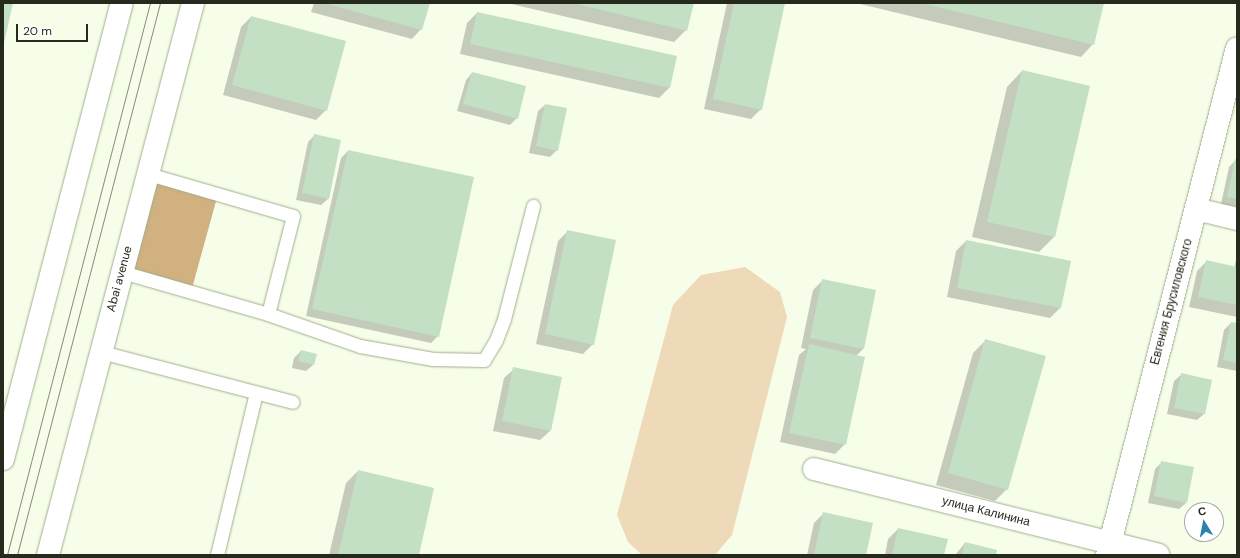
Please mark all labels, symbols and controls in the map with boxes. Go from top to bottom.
scale bar [18,16,90,42]
text: 20 m [23,23,52,39]
street label: Евгения Брусиловского [1148,237,1196,367]
street label: Abai avenue [104,244,136,314]
street label: улица Калинина [941,494,1031,530]
north arrow [1184,502,1224,542]
text: С [1197,504,1207,519]

